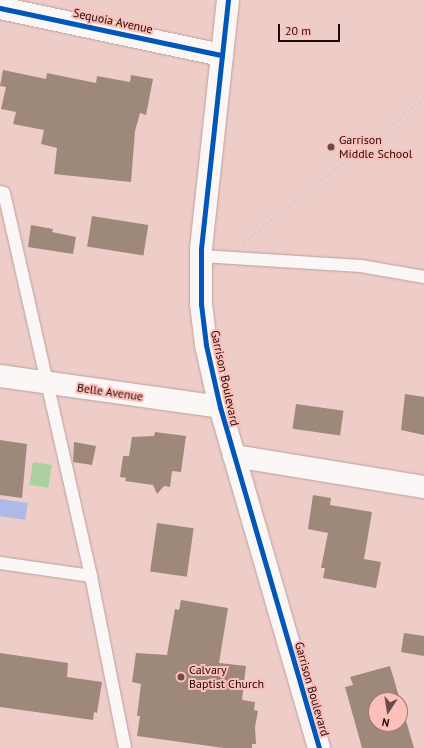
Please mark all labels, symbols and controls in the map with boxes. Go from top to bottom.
street label: Sequoia Avenue [72,5,154,37]
scale bar [280,16,342,42]
text: 20 m [285,23,311,38]
place label: Garrison Middle School [339,133,412,161]
marker: Garrison Middle School [326,142,336,152]
street label: Garrison Boulevard [208,329,242,427]
street label: Belle Avenue [76,380,144,404]
street label: Garrison Boulevard [292,640,332,738]
place label: Calvary Baptist Church [189,663,264,691]
marker: Calvary Baptist Church [176,672,186,682]
north arrow [368,692,408,732]
text: N [381,715,391,730]

